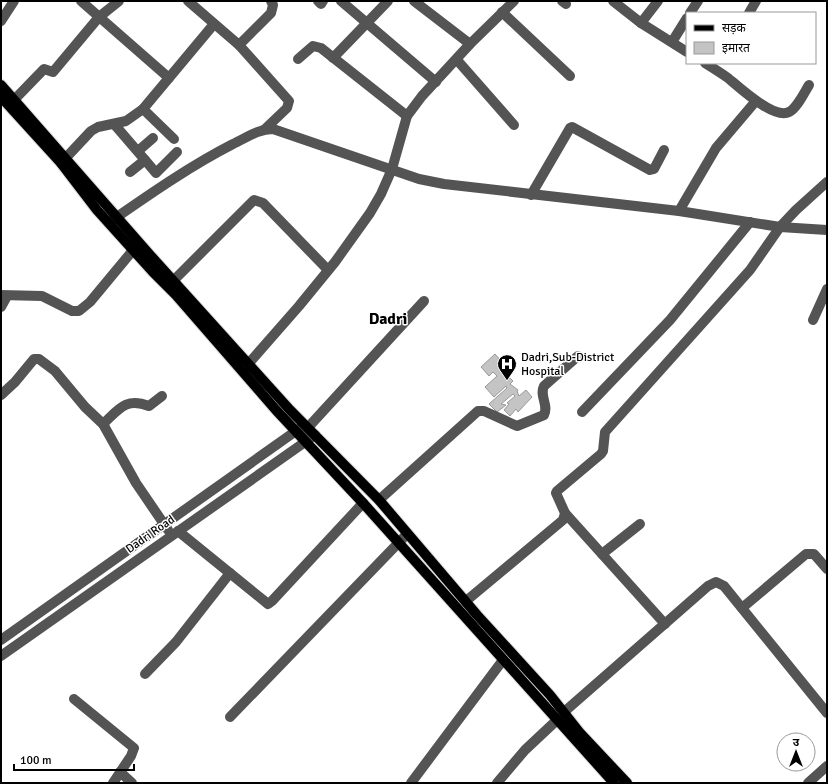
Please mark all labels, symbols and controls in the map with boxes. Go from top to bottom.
legend [686,12,816,64]
text: सड़क [722,21,747,36]
text: इमारत [722,41,751,56]
district label: Dadri [369,309,407,329]
place label: Dadri,Sub-District Hospital [521,350,614,379]
hospital icon: Dadri,Sub-District Hospital [496,353,518,381]
street label: Dadri Road [123,512,178,557]
north arrow [776,732,816,772]
text: उ [793,736,800,749]
scale bar [14,746,134,772]
text: 100 m [20,753,52,768]

